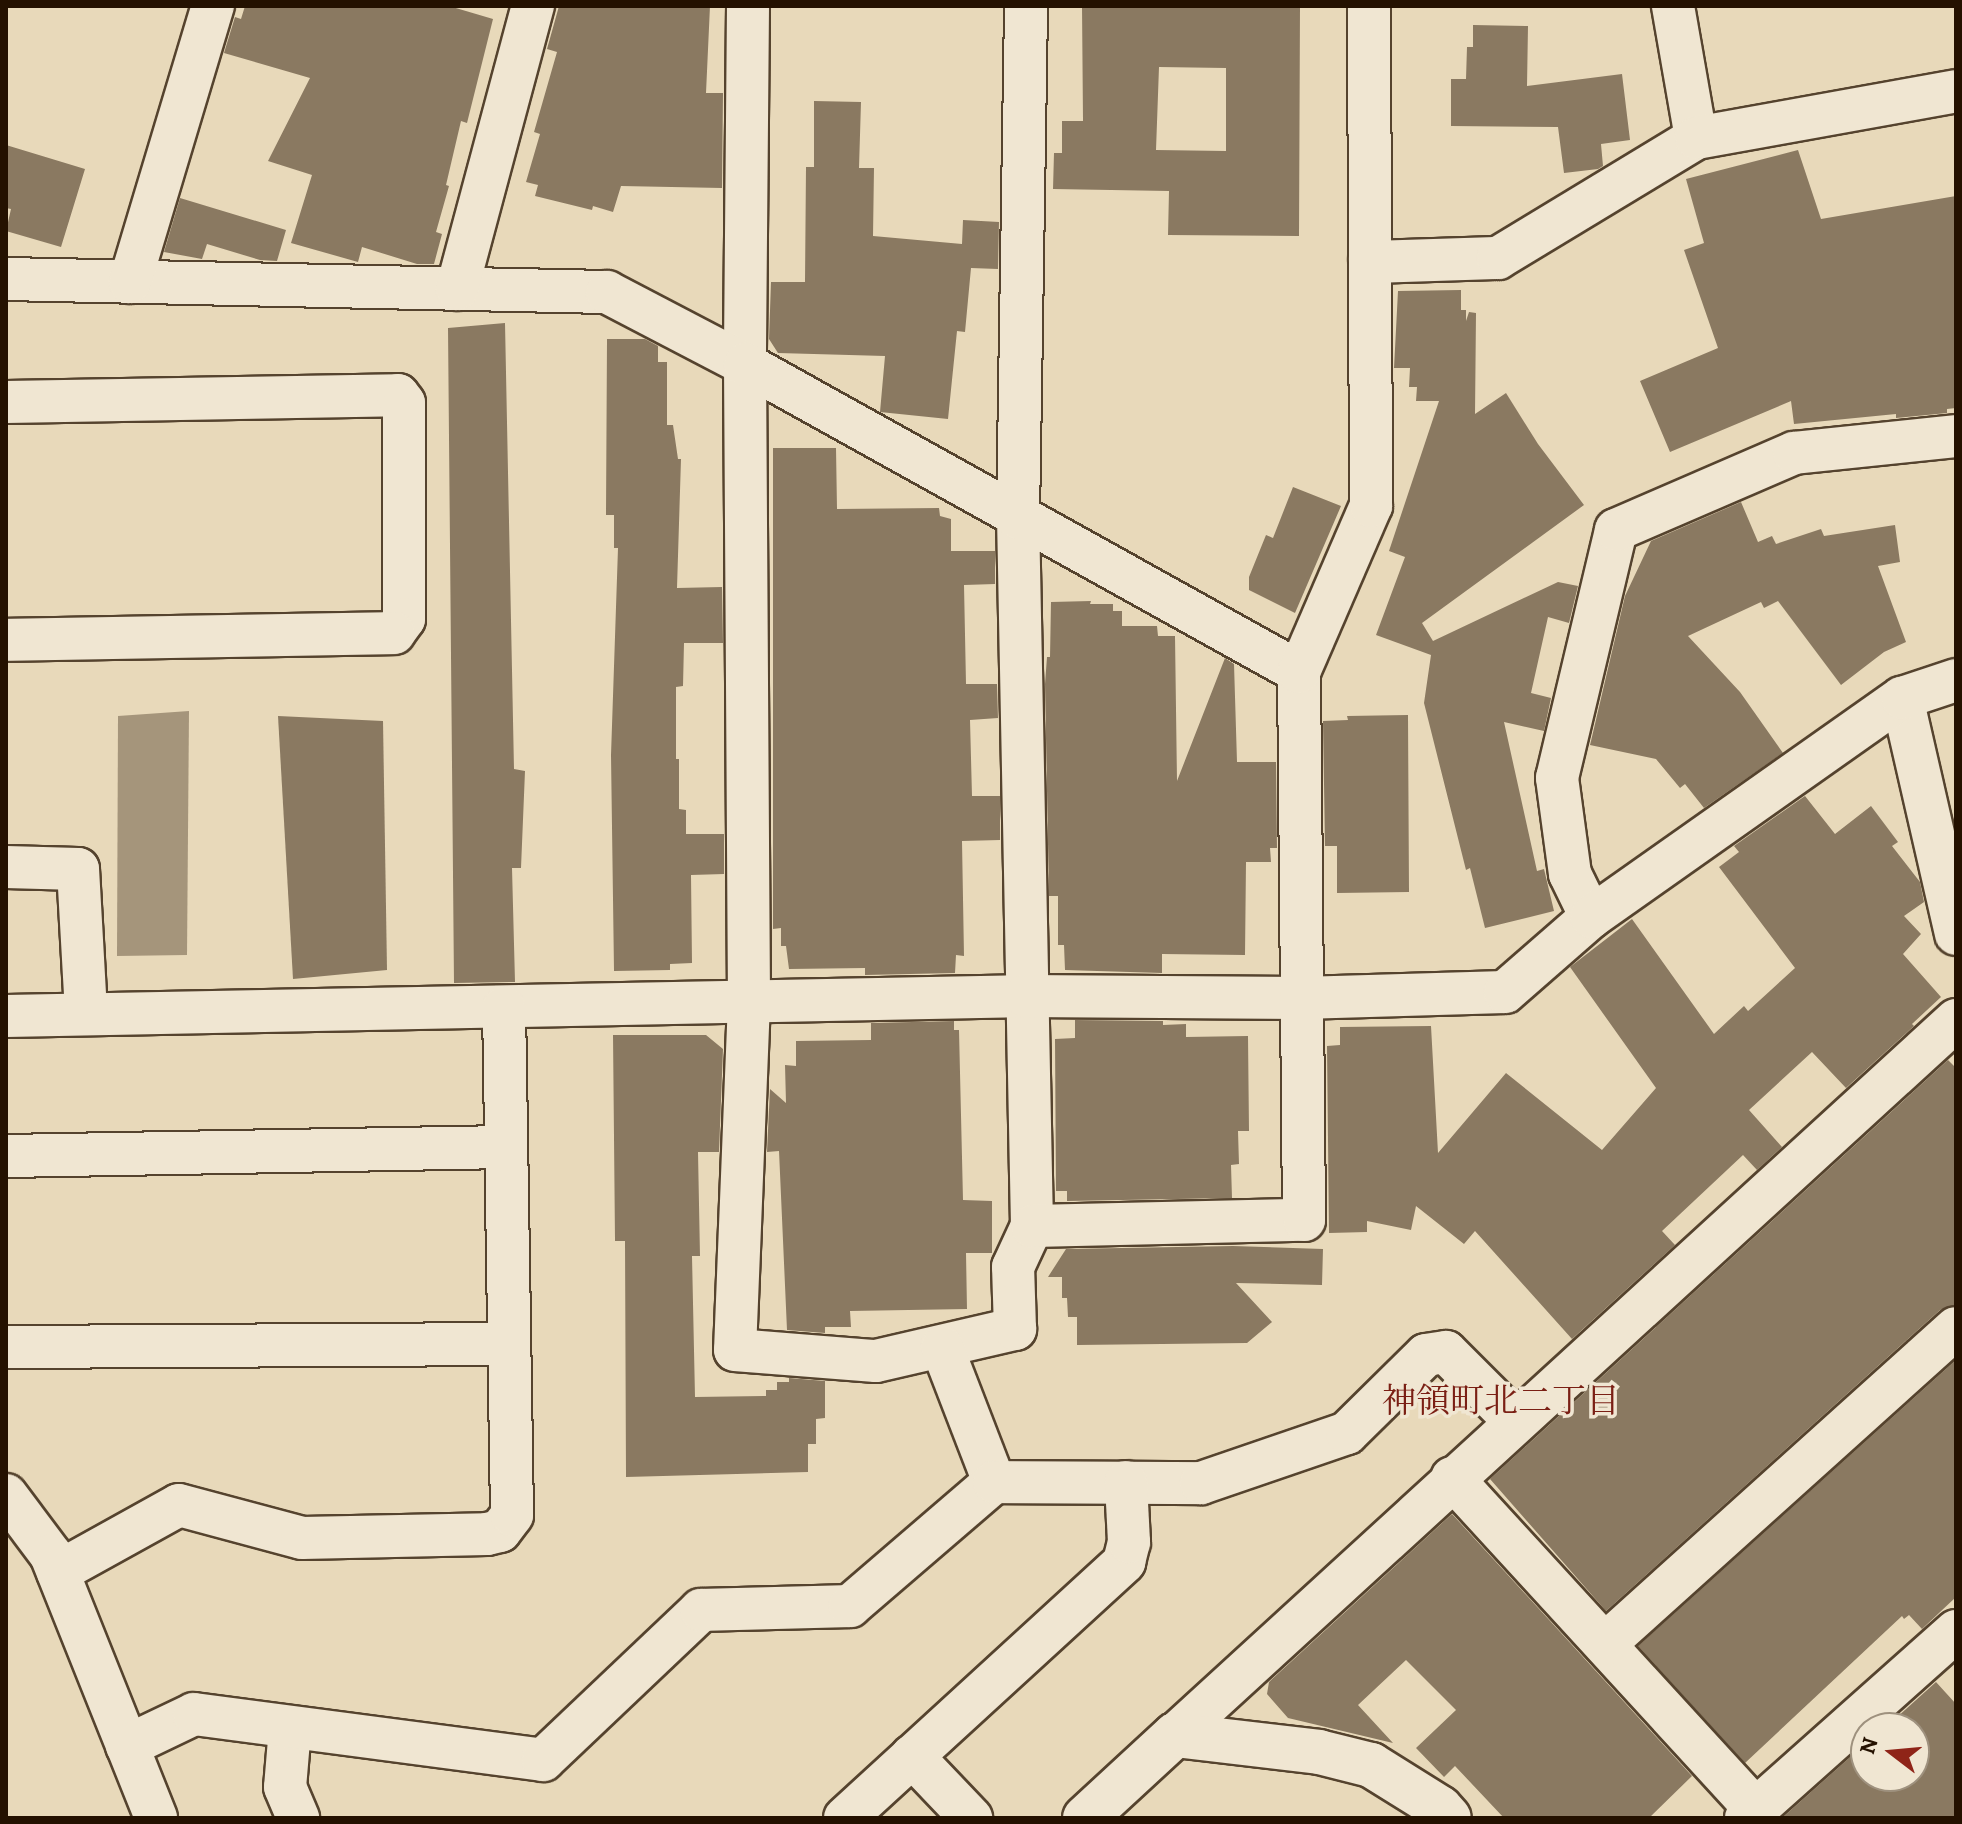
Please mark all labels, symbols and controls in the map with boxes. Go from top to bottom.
district label: 神領町北二丁目 [1382,1381,1620,1421]
north arrow [1850,1712,1930,1792]
text: N [1852,1734,1885,1758]

